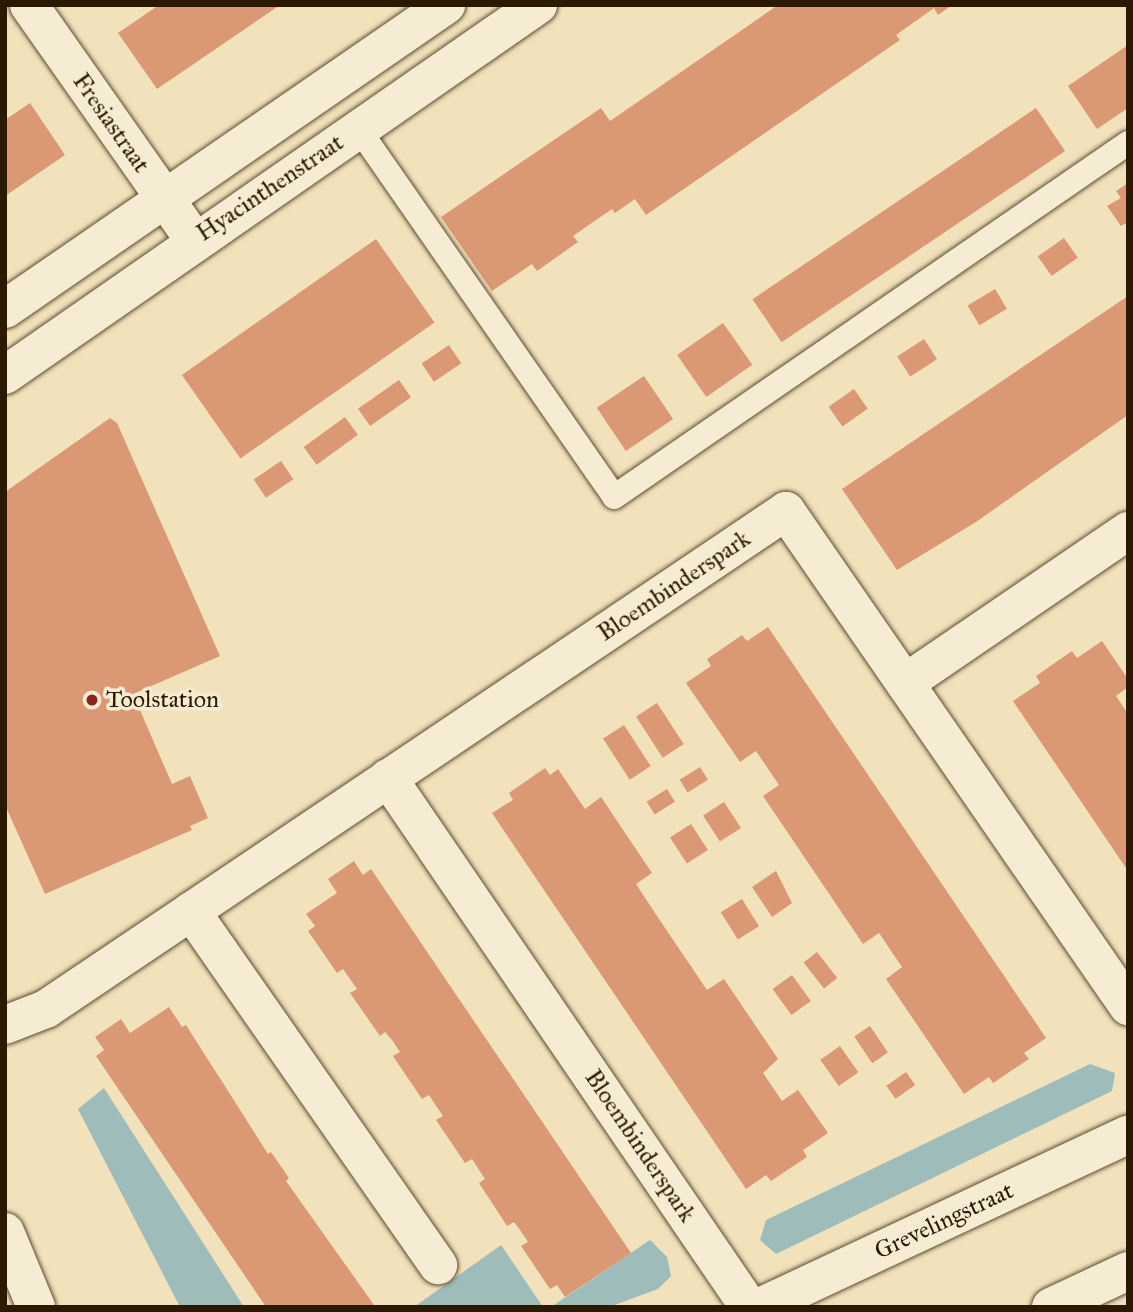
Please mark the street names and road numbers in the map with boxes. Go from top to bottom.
street label: Fresiastraat [66,68,156,178]
street label: Hyacinthenstraat [191,128,349,248]
street label: Bloembinderspark [592,524,756,648]
street label: Bloembinderspark [578,1064,702,1228]
street label: Grevelingstraat [870,1176,1018,1266]

